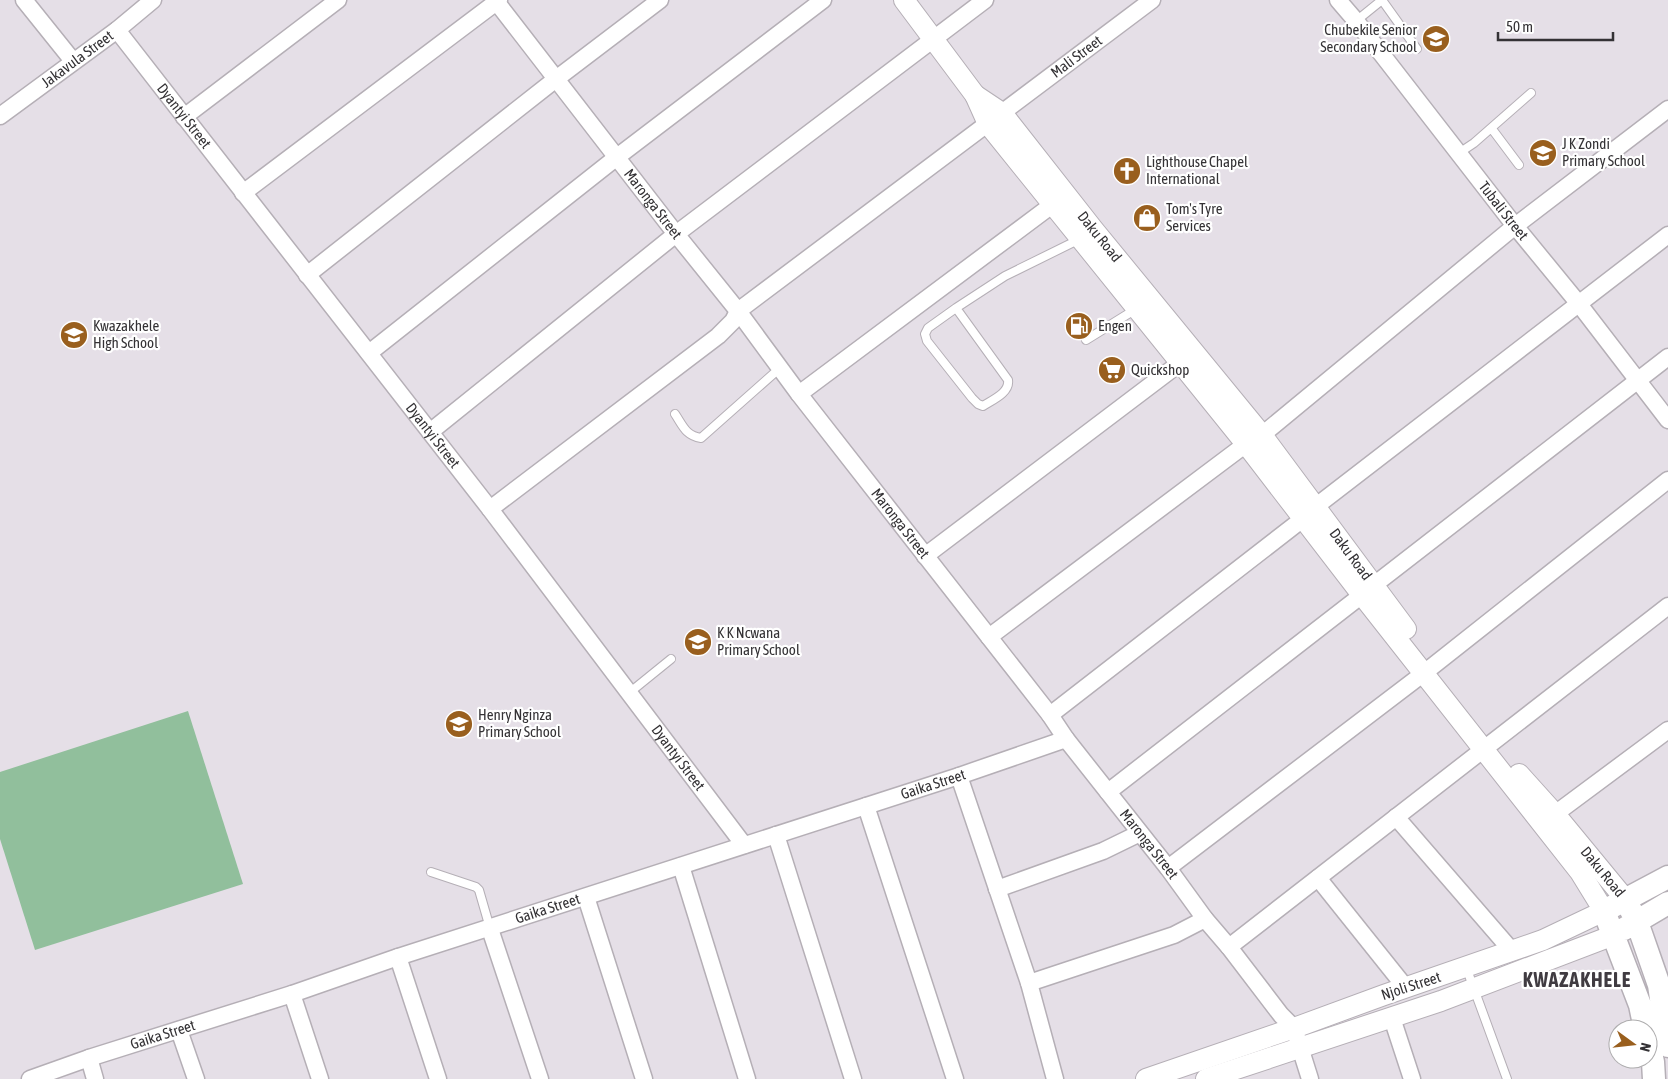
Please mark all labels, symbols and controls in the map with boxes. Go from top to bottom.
scale bar [1498,10,1613,42]
text: 50 m [1506,18,1533,35]
place label: Chubekile Senior Secondary School [1320,21,1418,55]
school or university icon: Chubekile Senior Secondary School [1421,24,1451,54]
street label: Jakavula Street [38,27,116,91]
street label: Mali Street [1047,32,1105,81]
street label: Dyantyi Street [154,80,215,152]
place label: J K Zondi Primary School [1562,135,1645,169]
school or university icon: J K Zondi Primary School [1528,138,1558,168]
place label: Lighthouse Chapel International [1146,153,1248,187]
church icon: Lighthouse Chapel International [1112,156,1142,186]
street label: Maronga Street [621,165,686,242]
street label: Tubali Street [1476,178,1532,243]
place label: Tom's Tyre Services [1166,200,1223,234]
shop icon: Tom's Tyre Services [1132,203,1162,233]
street label: Daku Road [1074,208,1125,265]
fuel station icon: Engen [1064,311,1094,341]
place label: Kwazakhele High School [93,317,160,351]
place label: Engen [1098,317,1132,334]
school or university icon: Kwazakhele High School [59,320,89,350]
supermarket icon: Quickshop [1097,355,1127,385]
place label: Quickshop [1131,361,1189,378]
street label: Dyantyi Street [403,399,464,471]
street label: Maronga Street [868,485,933,561]
street label: Daku Road [1326,525,1376,583]
place label: K K Ncwana Primary School [717,624,800,658]
school or university icon: K K Ncwana Primary School [683,627,713,657]
place label: Henry Nginza Primary School [478,706,561,740]
school or university icon: Henry Nginza Primary School [444,709,474,739]
street label: Dyantyi Street [648,721,709,794]
street label: Gaika Street [898,765,968,802]
street label: Maronga Street [1117,806,1182,882]
street label: Daku Road [1578,843,1629,900]
street label: Gaika Street [513,890,582,927]
street label: Njoli Street [1379,968,1443,1003]
district label: KWAZAKHELE [1523,968,1631,991]
street label: Gaika Street [128,1016,197,1052]
north arrow [1608,1019,1658,1069]
text: N [1637,1041,1654,1053]

